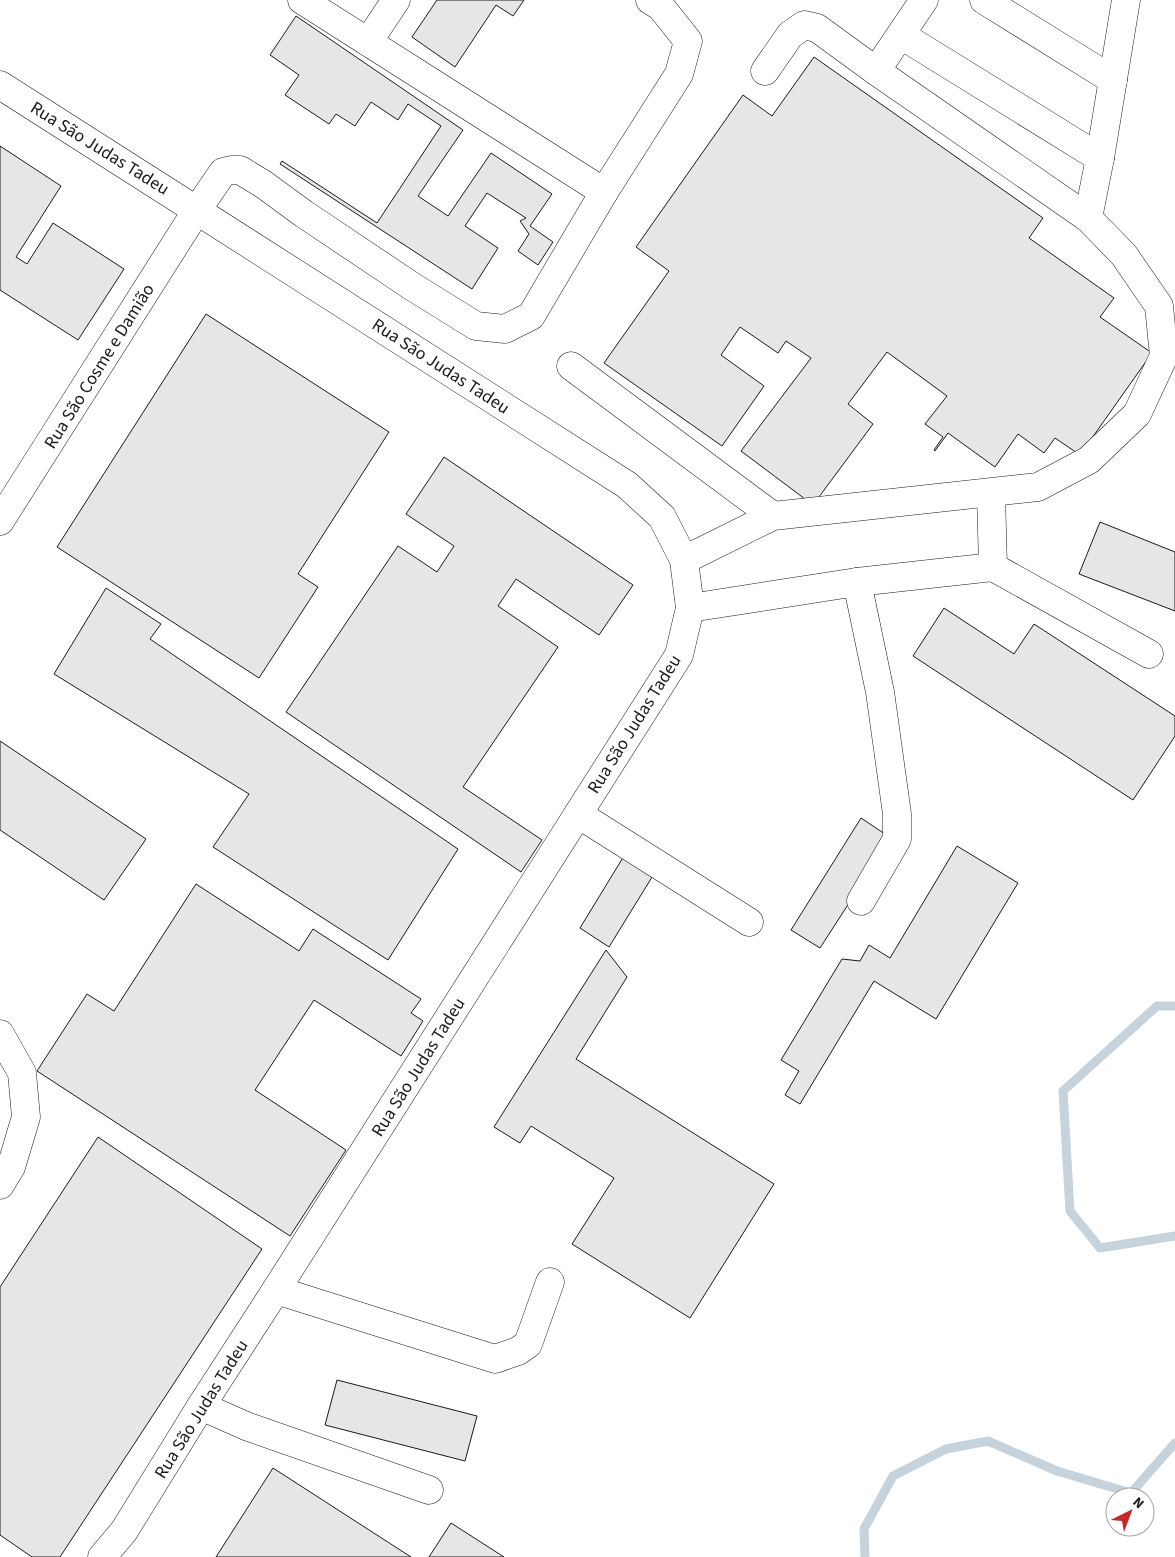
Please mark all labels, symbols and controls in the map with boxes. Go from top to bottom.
street label: Rua São Judas Tadeu [25,96,174,201]
street label: Rua São Cosme e Damião [38,279,161,454]
street label: Rua São Judas Tadeu [367,313,514,420]
street label: Rua São Judas Tadeu [582,650,687,799]
street label: Rua São Judas Tadeu [366,993,471,1142]
street label: Rua São Judas Tadeu [149,1335,254,1484]
north arrow [1105,1487,1155,1537]
text: N [1128,1493,1148,1514]

